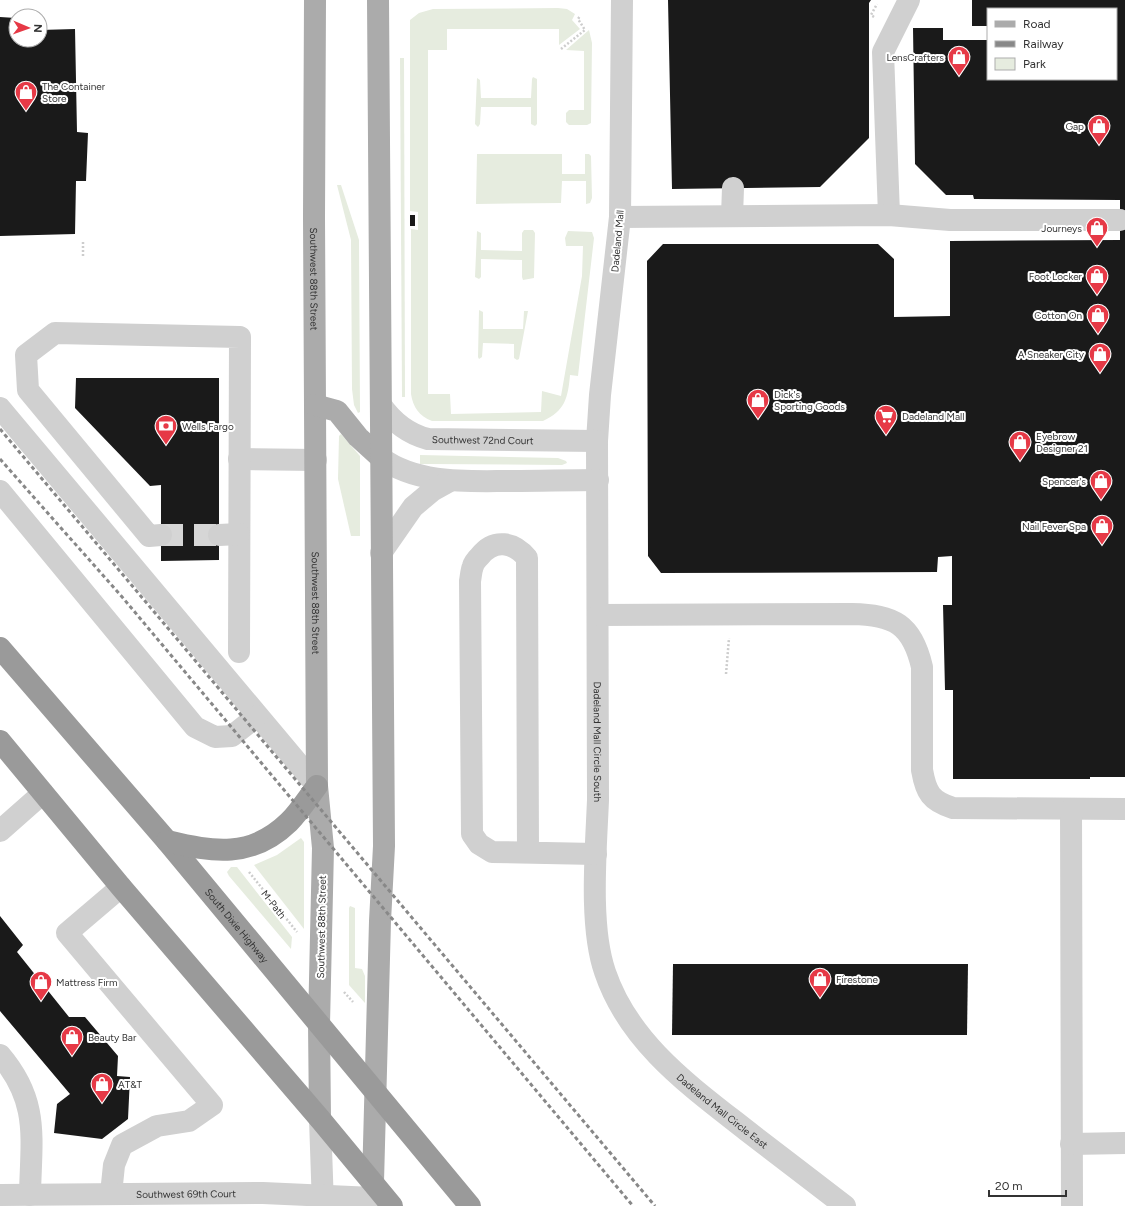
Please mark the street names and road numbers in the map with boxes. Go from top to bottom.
street label: Dadeland Mall [608,209,627,273]
street label: Southwest 88th Street [307,227,321,331]
street label: Southwest 72nd Court [432,433,534,447]
street label: Southwest 88th Street [309,551,322,655]
street label: Dadeland Mall Circle South [591,681,604,802]
street label: Southwest 88th Street [314,875,329,979]
street label: South Dixie Highway [202,886,272,966]
street label: M-Path [258,887,289,922]
street label: Dadeland Mall Circle East [674,1071,771,1152]
street label: Southwest 69th Court [136,1187,236,1201]

